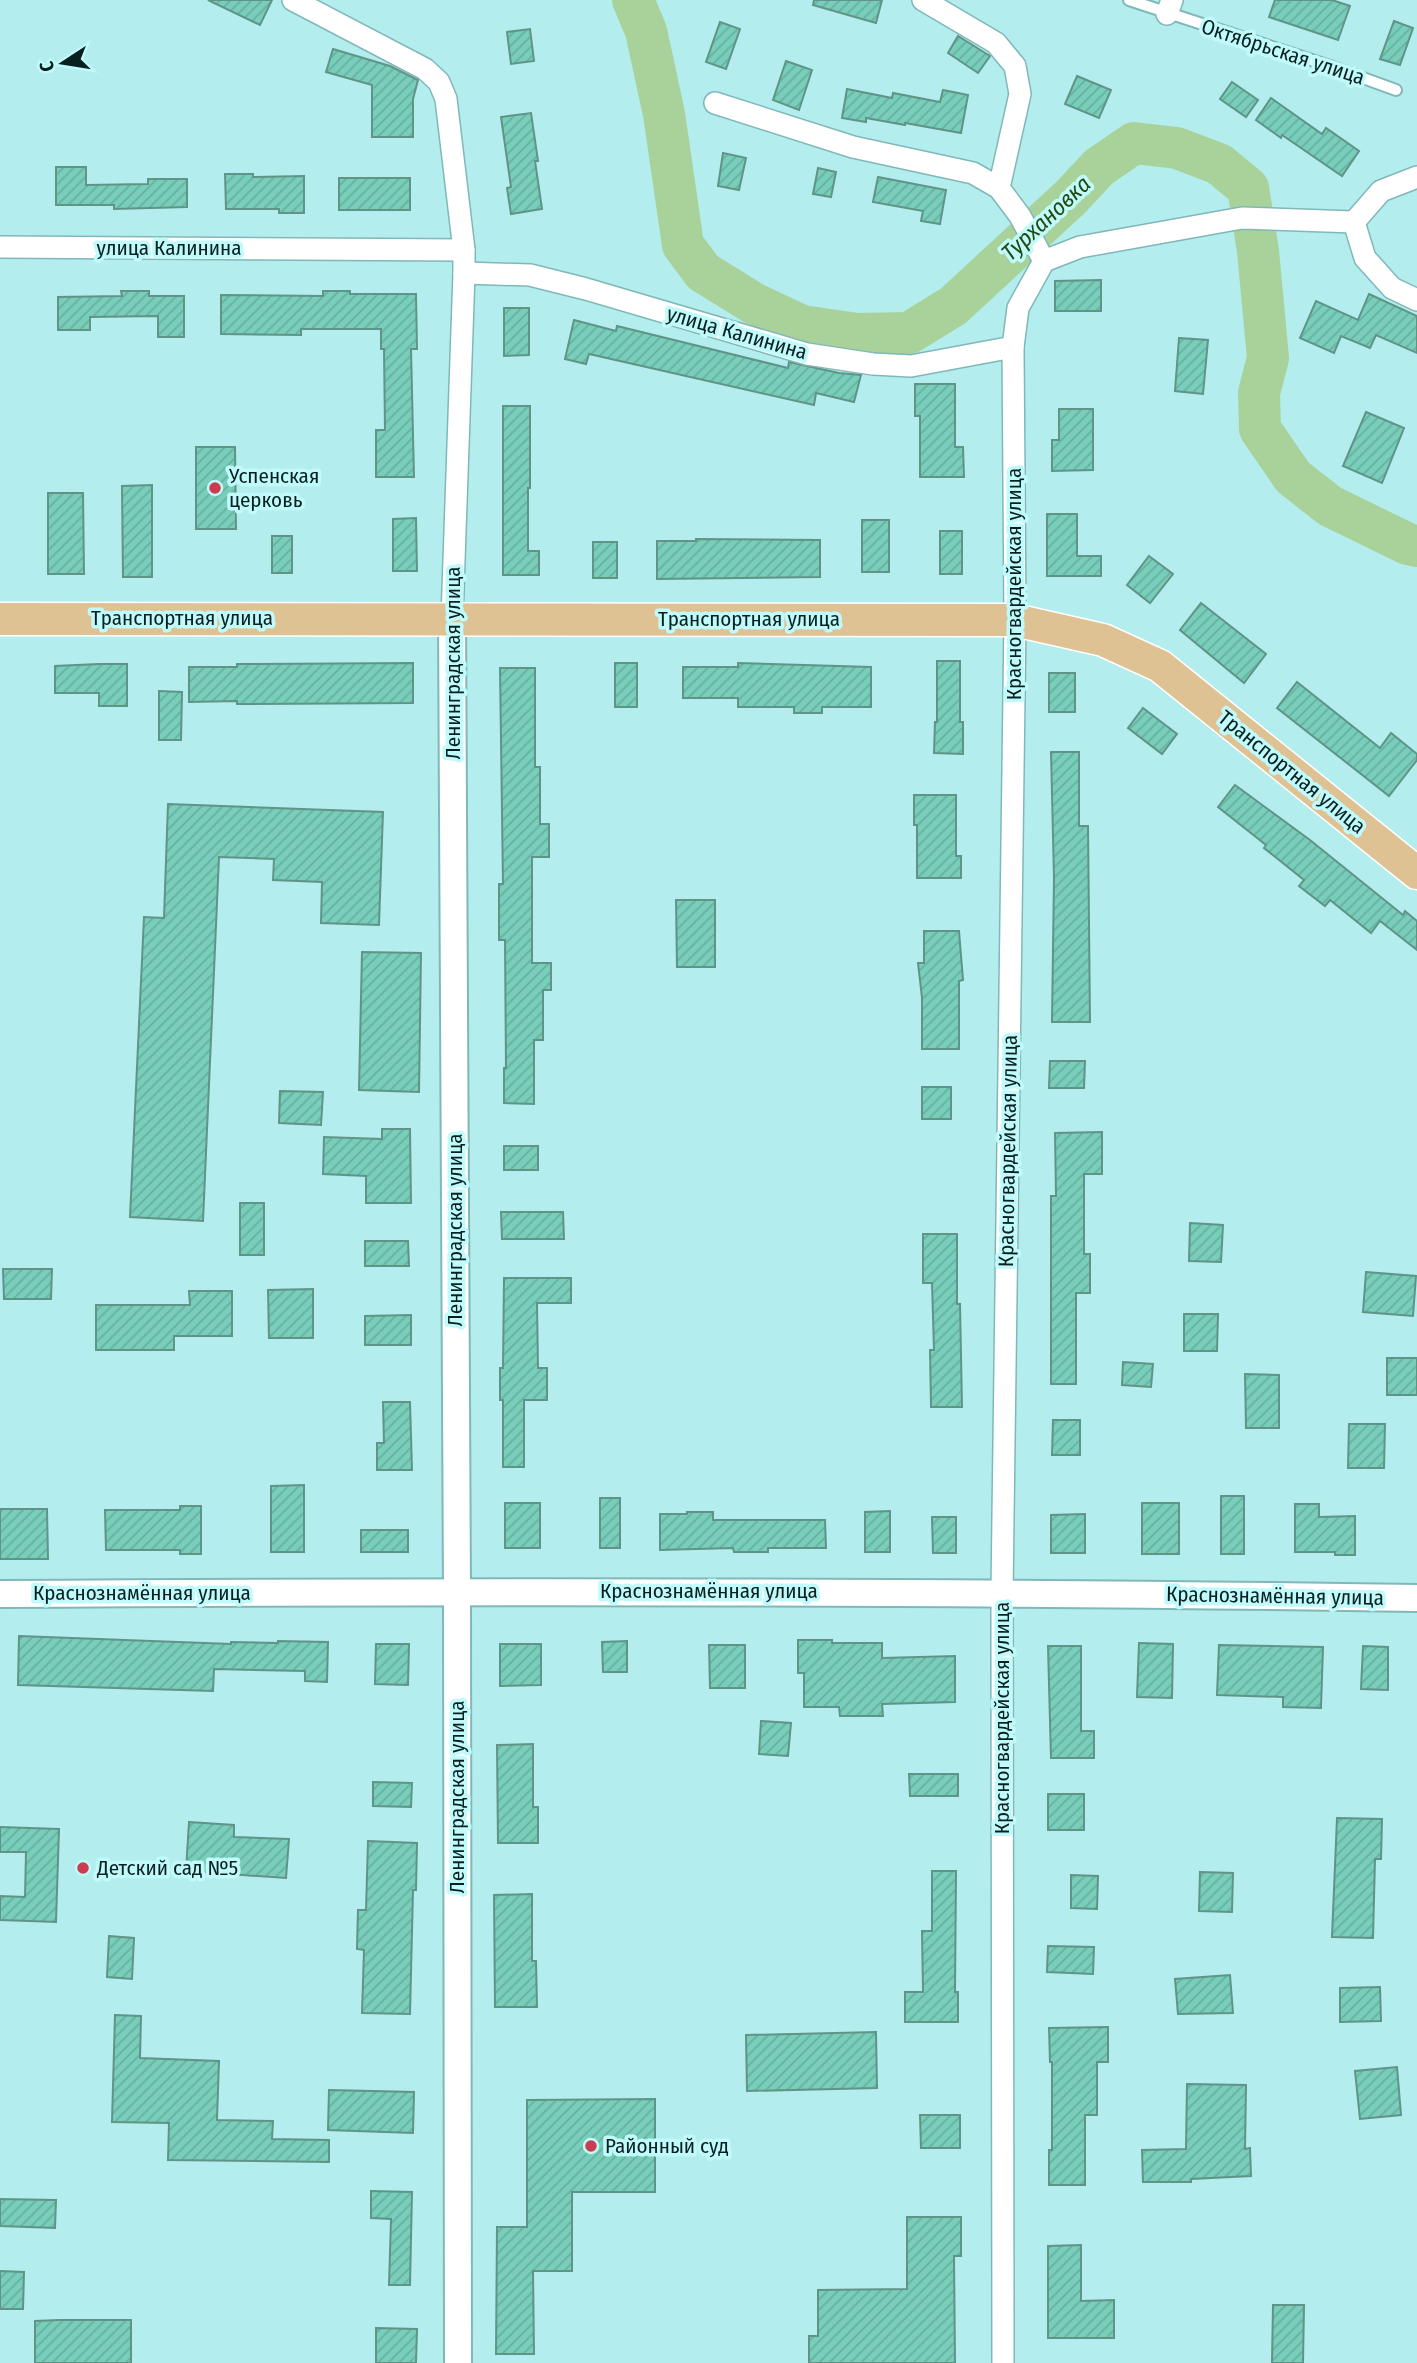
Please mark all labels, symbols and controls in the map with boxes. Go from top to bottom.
street label: Октябрьская улица [1198,13,1368,91]
north arrow [28,28,98,98]
text: С [35,59,59,74]
water label: Турхановка [996,170,1096,266]
street label: улица Калинина [97,235,241,261]
street label: улица Калинина [664,301,810,365]
place label: Успенская церковь [228,463,319,513]
street label: Красногвардейская улица [1001,468,1027,700]
marker: Успенская церковь [207,480,223,496]
street label: Ленинградская улица [440,566,466,760]
street label: Транспортная улица [91,605,273,631]
street label: Транспортная улица [658,606,840,632]
street label: Транспортная улица [1213,705,1371,839]
street label: Красногвардейская улица [993,1035,1023,1267]
street label: Ленинградская улица [442,1133,468,1327]
street label: Краснознамённая улица [600,1578,818,1604]
street label: Краснознамённая улица [33,1580,251,1606]
street label: Краснознамённая улица [1166,1581,1384,1611]
street label: Красногвардейская улица [989,1602,1015,1834]
street label: Ленинградская улица [444,1700,470,1894]
place label: Детский сад №5 [96,1855,238,1881]
marker: Детский сад №5 [75,1860,91,1876]
place label: Районный суд [605,2133,729,2159]
marker: Районный суд [583,2138,599,2154]

